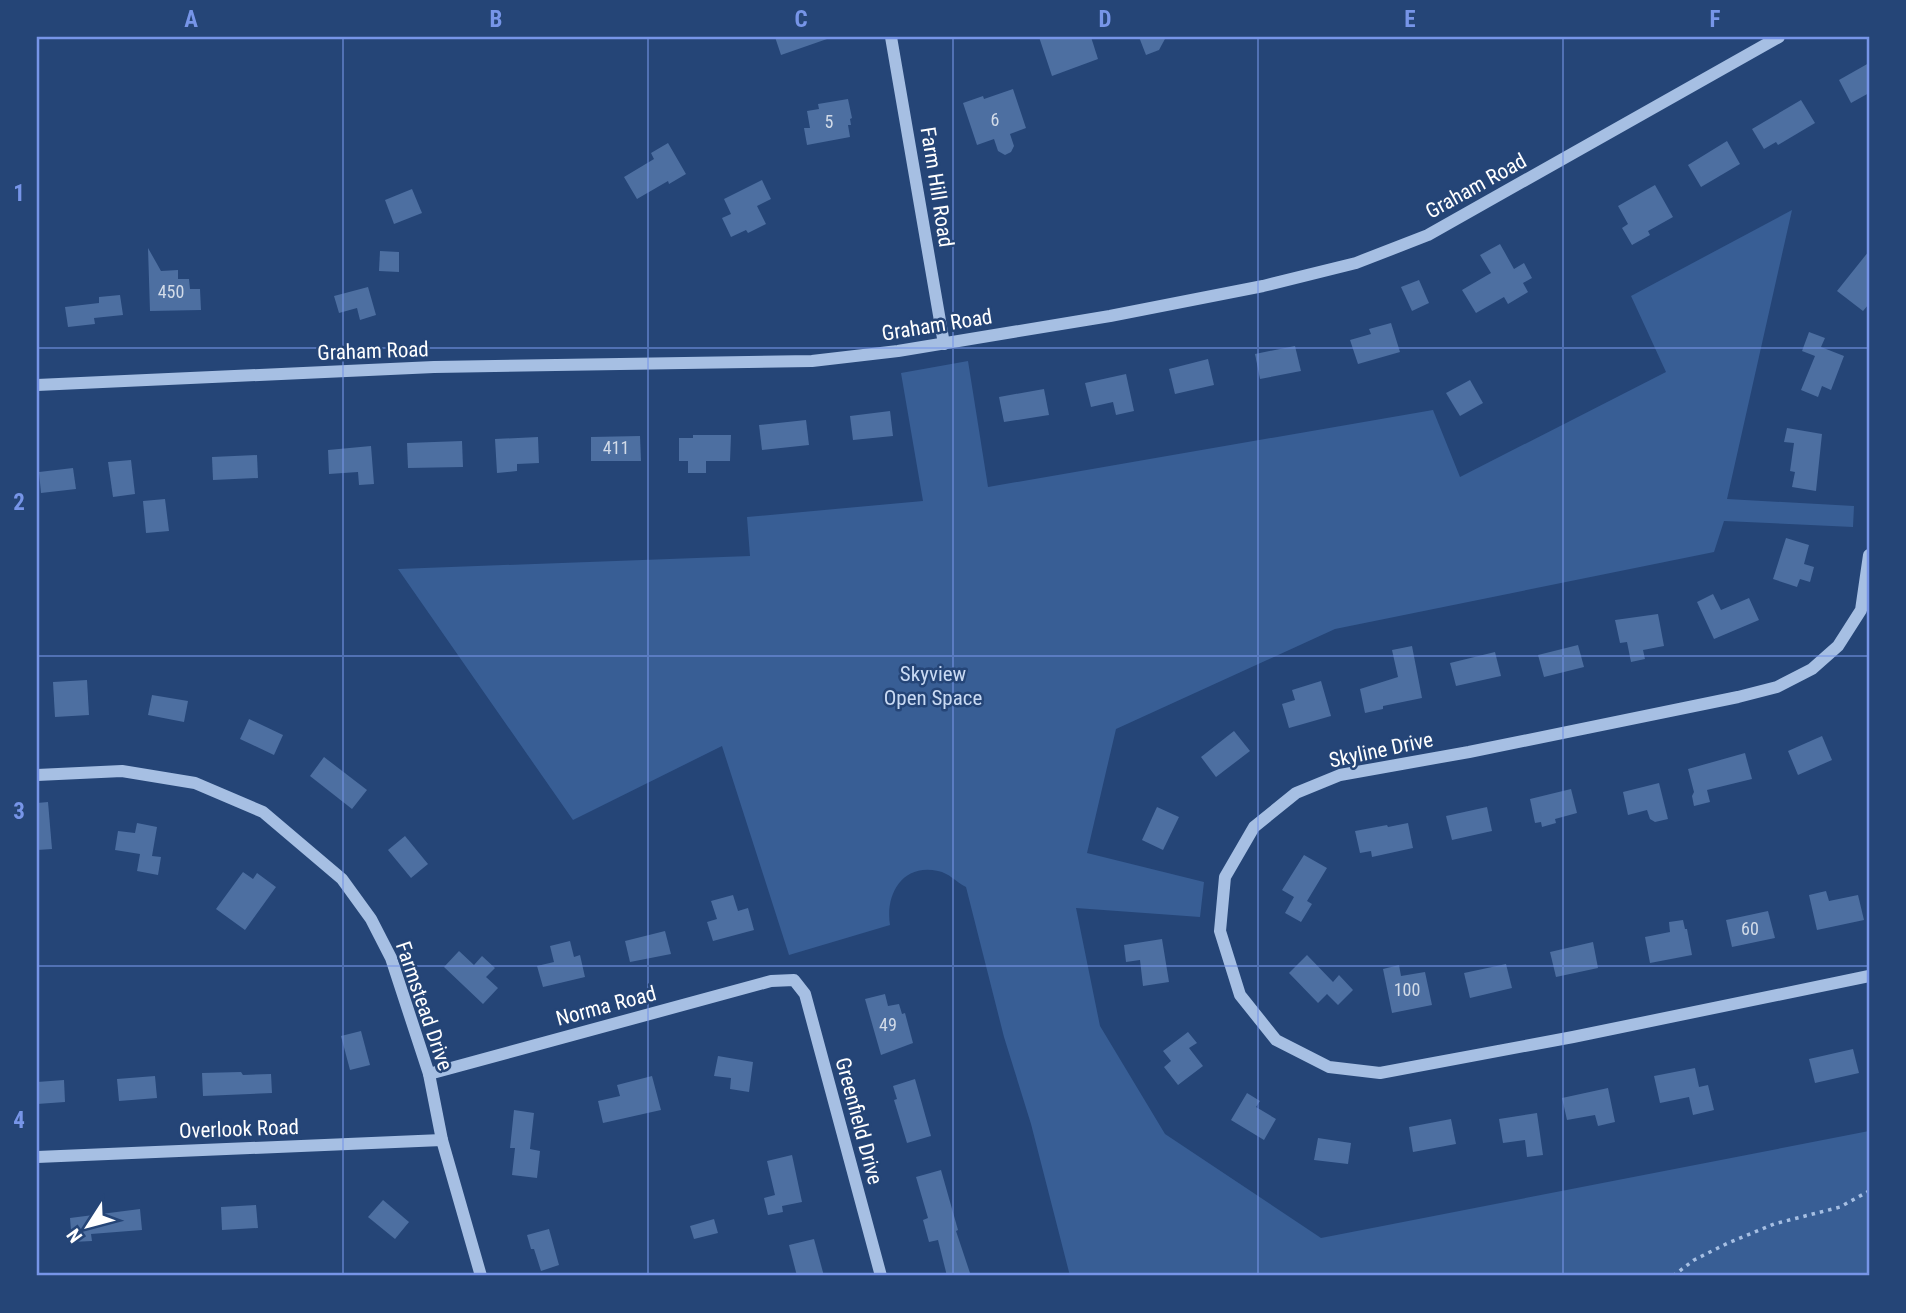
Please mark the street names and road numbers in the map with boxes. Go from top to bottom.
street label: Farm Hill Road [916,125,958,249]
street label: Graham Road [1421,148,1531,224]
street label: Graham Road [880,304,994,346]
street label: Graham Road [317,337,429,365]
street label: Skyline Drive [1327,727,1435,773]
street label: Farmstead Drive [391,938,457,1074]
street label: Norma Road [553,981,659,1031]
street label: Greenfield Drive [831,1055,888,1187]
street label: Overlook Road [179,1115,299,1143]

